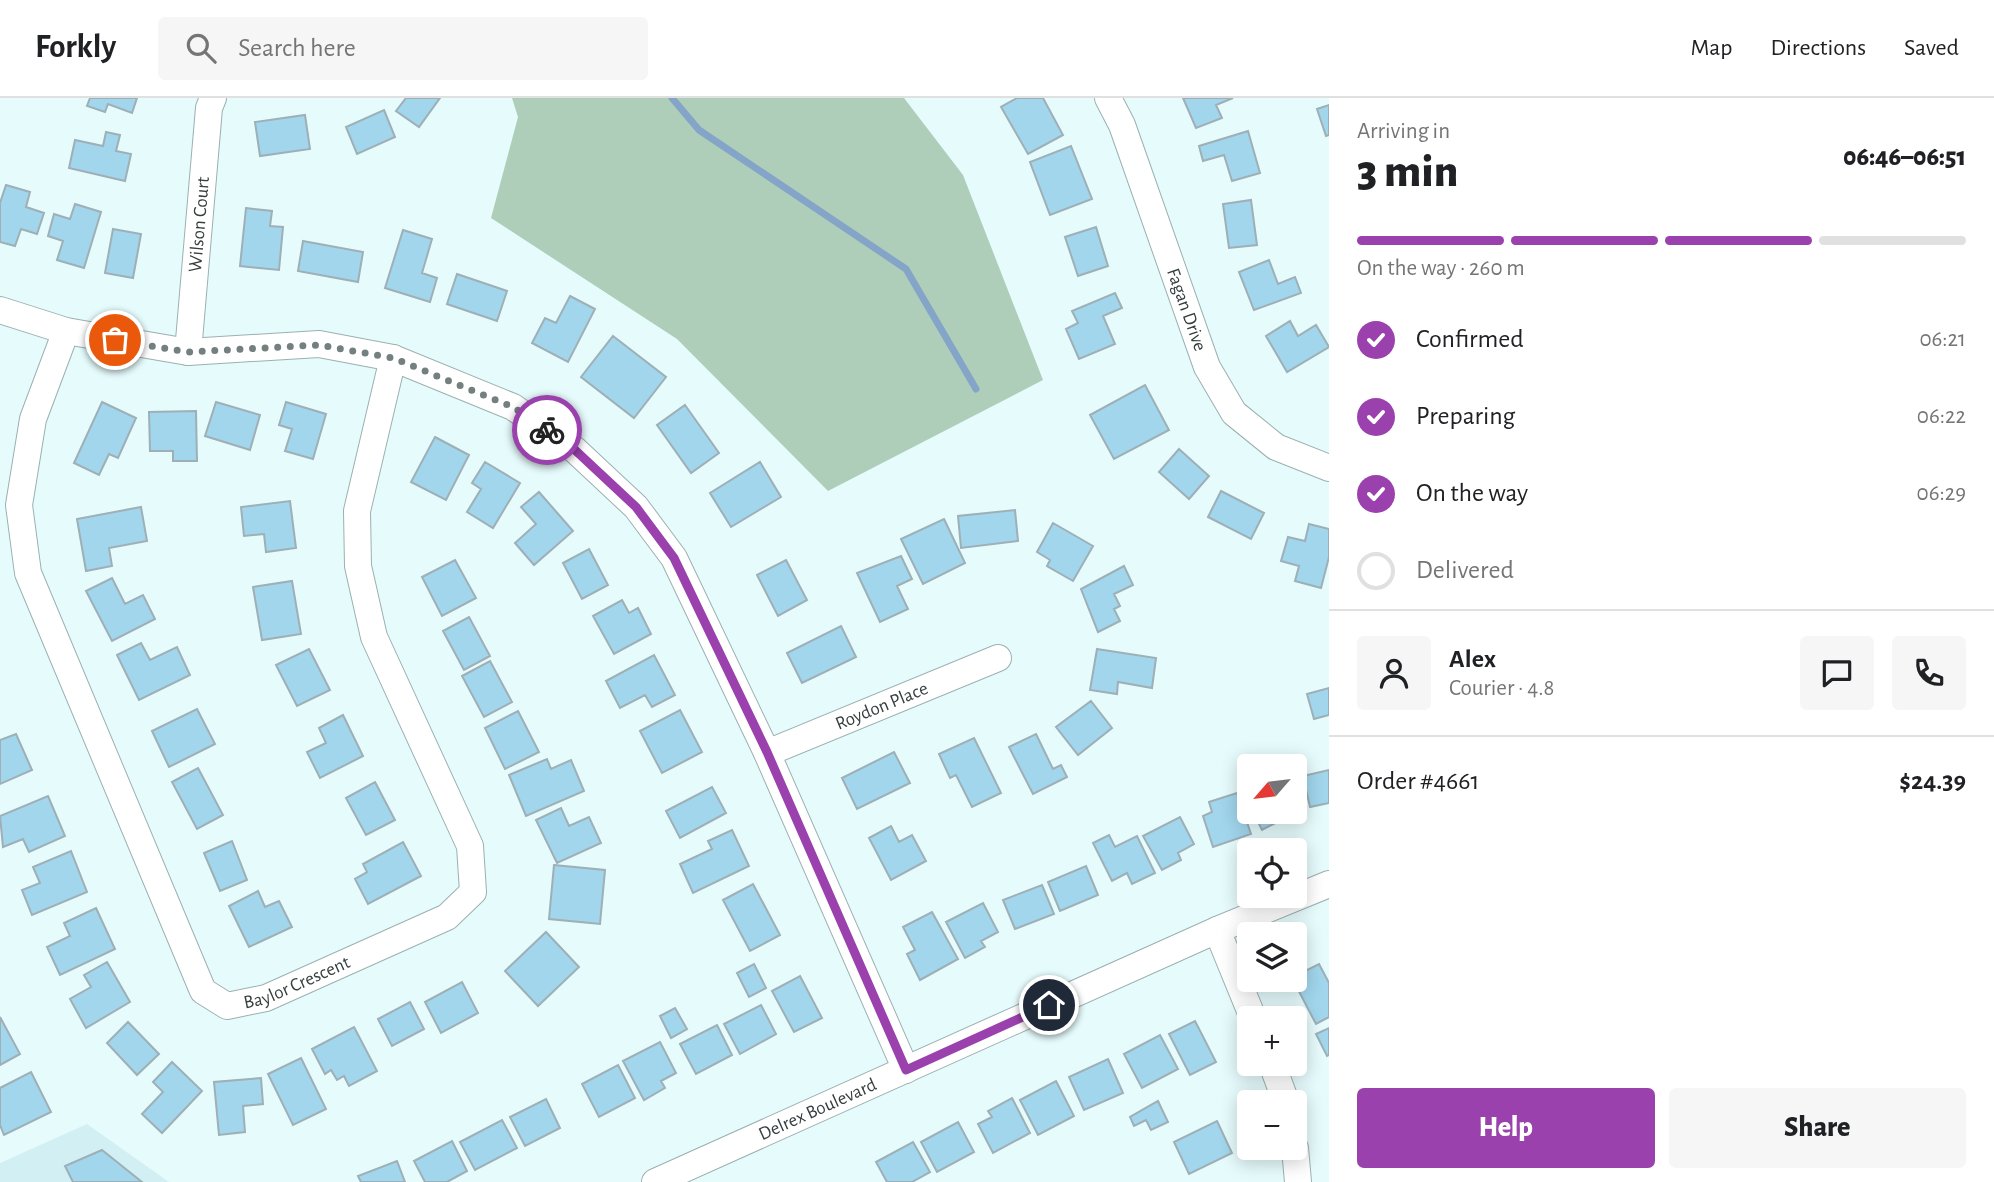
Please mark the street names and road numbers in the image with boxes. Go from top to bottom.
street label: Wilson Court [185,176,213,273]
street label: Fagan Drive [1164,266,1210,354]
street label: Roydon Place [833,678,931,733]
street label: Baylor Crescent [242,952,353,1012]
street label: Delrex Boulevard [756,1074,879,1144]

